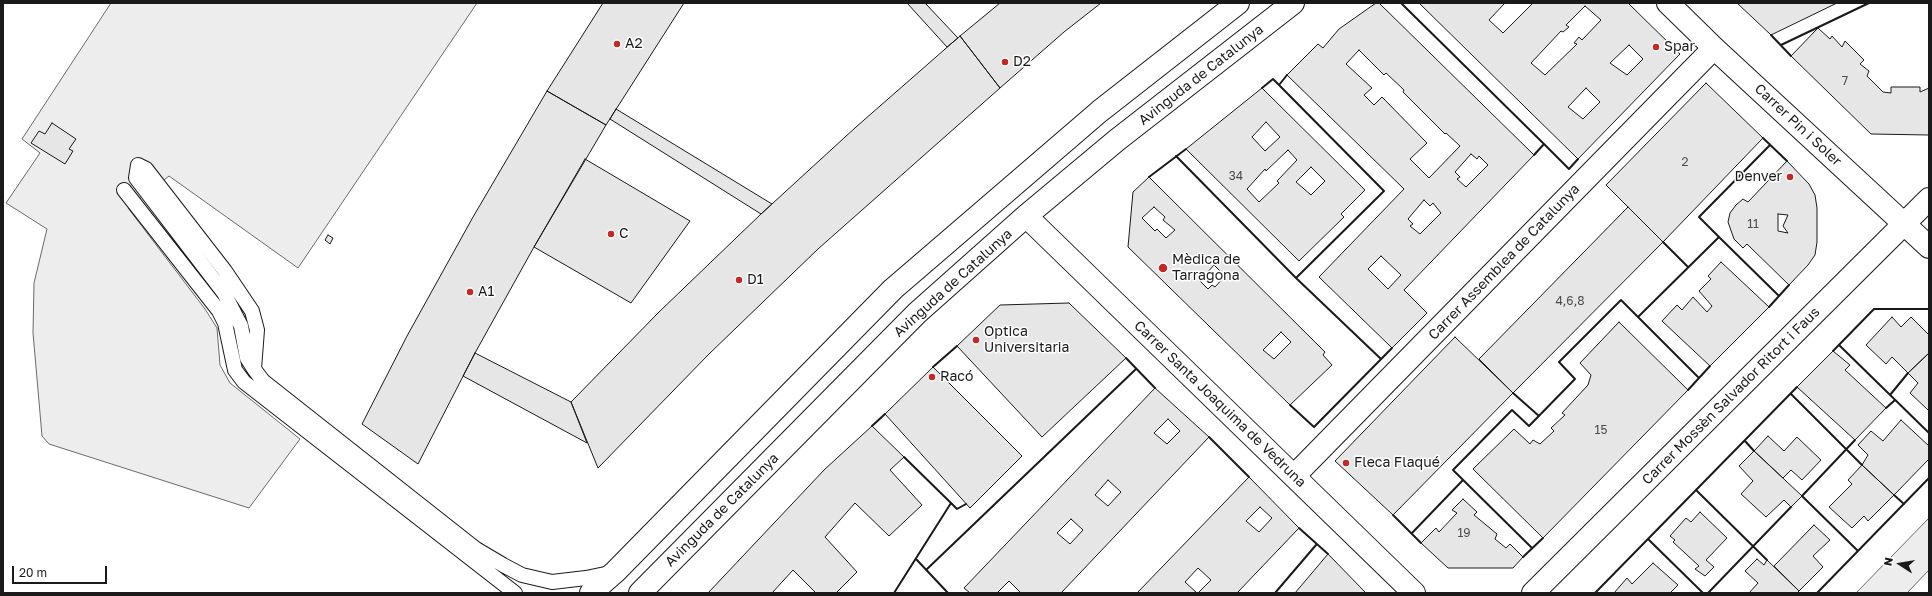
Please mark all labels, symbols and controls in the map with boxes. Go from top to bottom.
street label: Avinguda de Catalunya [1135,21,1267,129]
place label: A2 [625,36,642,52]
marker: A2 [612,39,622,49]
place label: Spar [1664,39,1695,55]
marker: Spar [1651,42,1661,52]
place label: D2 [1013,54,1031,70]
marker: D2 [1000,57,1010,67]
house number: 7 [1842,74,1848,88]
street label: Carrer Pin i Soler [1751,80,1845,170]
house number: 2 [1682,155,1688,169]
house number: 34 [1229,169,1243,183]
place label: Denver [1735,169,1782,185]
marker: Denver [1785,172,1795,182]
street label: Carrer Assemblea de Catalunya [1425,181,1583,343]
house number: 11 [1747,217,1759,231]
street label: Avinguda de Catalunya [890,225,1016,341]
place label: C [619,226,629,242]
marker: C [606,229,616,239]
place label: Mèdica de Tarragona [1172,252,1240,284]
marker: Mèdica de Tarragona [1157,262,1169,274]
place label: D1 [747,272,764,288]
marker: D1 [734,275,744,285]
place label: A1 [478,284,494,300]
marker: A1 [465,287,475,297]
house number: 4,6,8 [1555,294,1585,308]
street label: Carrer Mossèn Salvador Ritort i Faus [1639,304,1823,488]
street label: Carrer Santa Joaquima de Vedruna [1131,317,1309,491]
place label: Optica Universitaria [984,324,1070,356]
marker: Optica Universitaria [971,335,981,345]
place label: Racó [940,369,973,385]
marker: Racó [927,372,937,382]
house number: 15 [1595,423,1607,437]
street label: Avinguda de Catalunya [662,450,782,570]
place label: Fleca Flaqué [1354,455,1440,471]
marker: Fleca Flaqué [1341,458,1351,468]
house number: 19 [1457,526,1471,540]
north arrow [1880,544,1920,584]
text: N [1881,556,1895,567]
scale bar [14,558,109,584]
text: 20 m [19,565,47,580]

